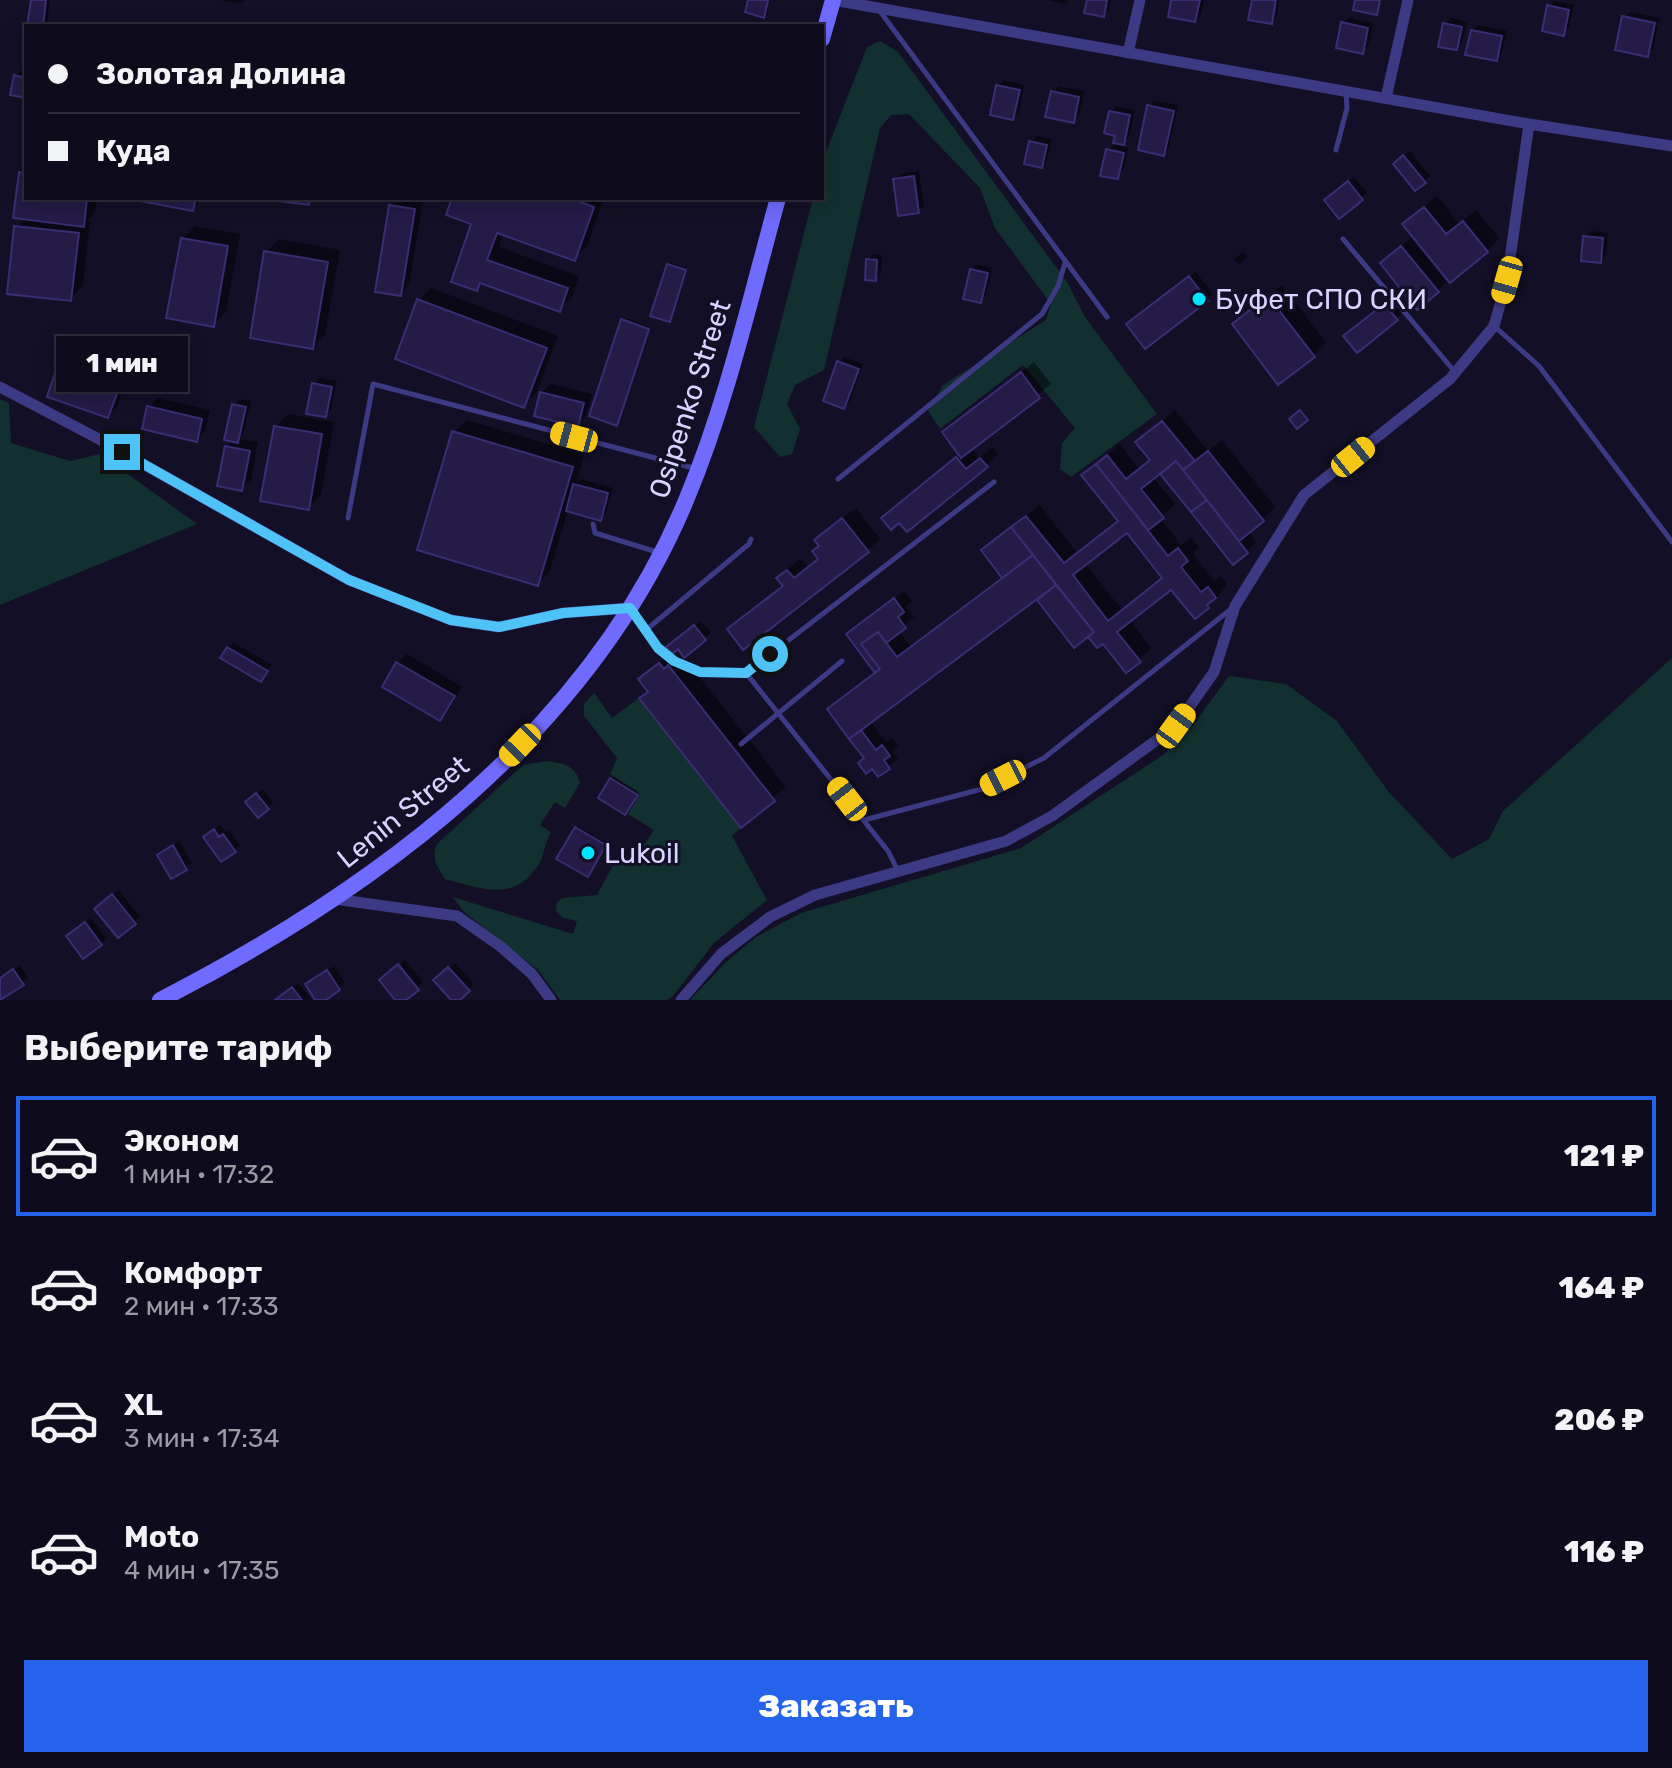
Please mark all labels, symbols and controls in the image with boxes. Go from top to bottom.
text: Золотая Долина [96,56,346,92]
text: Куда [96,133,171,169]
car [1489,254,1525,306]
place label: Буфет СПО СКИ [1215,283,1427,316]
marker: Буфет СПО СКИ [1190,290,1208,308]
street label: Osipenko Street [642,295,738,503]
callout: 1 мин [56,336,188,392]
text: 1 мин [86,348,158,379]
car [548,419,600,455]
car [1327,433,1379,481]
route end [104,434,140,470]
route start [752,636,788,672]
car [1152,700,1200,752]
car [495,719,545,771]
street label: Lenin Street [331,749,475,875]
car [976,756,1030,800]
car [823,773,871,825]
place label: Lukoil [604,837,680,870]
marker: Lukoil [579,844,597,862]
text: Выберите тариф [24,1026,333,1069]
icon: car [28,1120,100,1192]
text: Эконом [124,1123,240,1159]
text: 121 ₽ [1564,1138,1644,1174]
text: 1 мин · 17:32 [124,1159,274,1190]
icon: car [28,1252,100,1324]
text: Комфорт [124,1255,262,1291]
text: 164 ₽ [1559,1270,1644,1306]
text: 2 мин · 17:33 [124,1291,279,1322]
icon: car [28,1384,100,1456]
text: XL [124,1387,163,1423]
text: 206 ₽ [1554,1402,1644,1438]
text: 3 мин · 17:34 [124,1423,280,1454]
icon: car [28,1516,100,1588]
text: Moto [124,1519,199,1555]
text: 116 ₽ [1564,1534,1644,1570]
text: 4 мин · 17:35 [124,1555,279,1586]
button: Заказать [24,1660,1648,1752]

